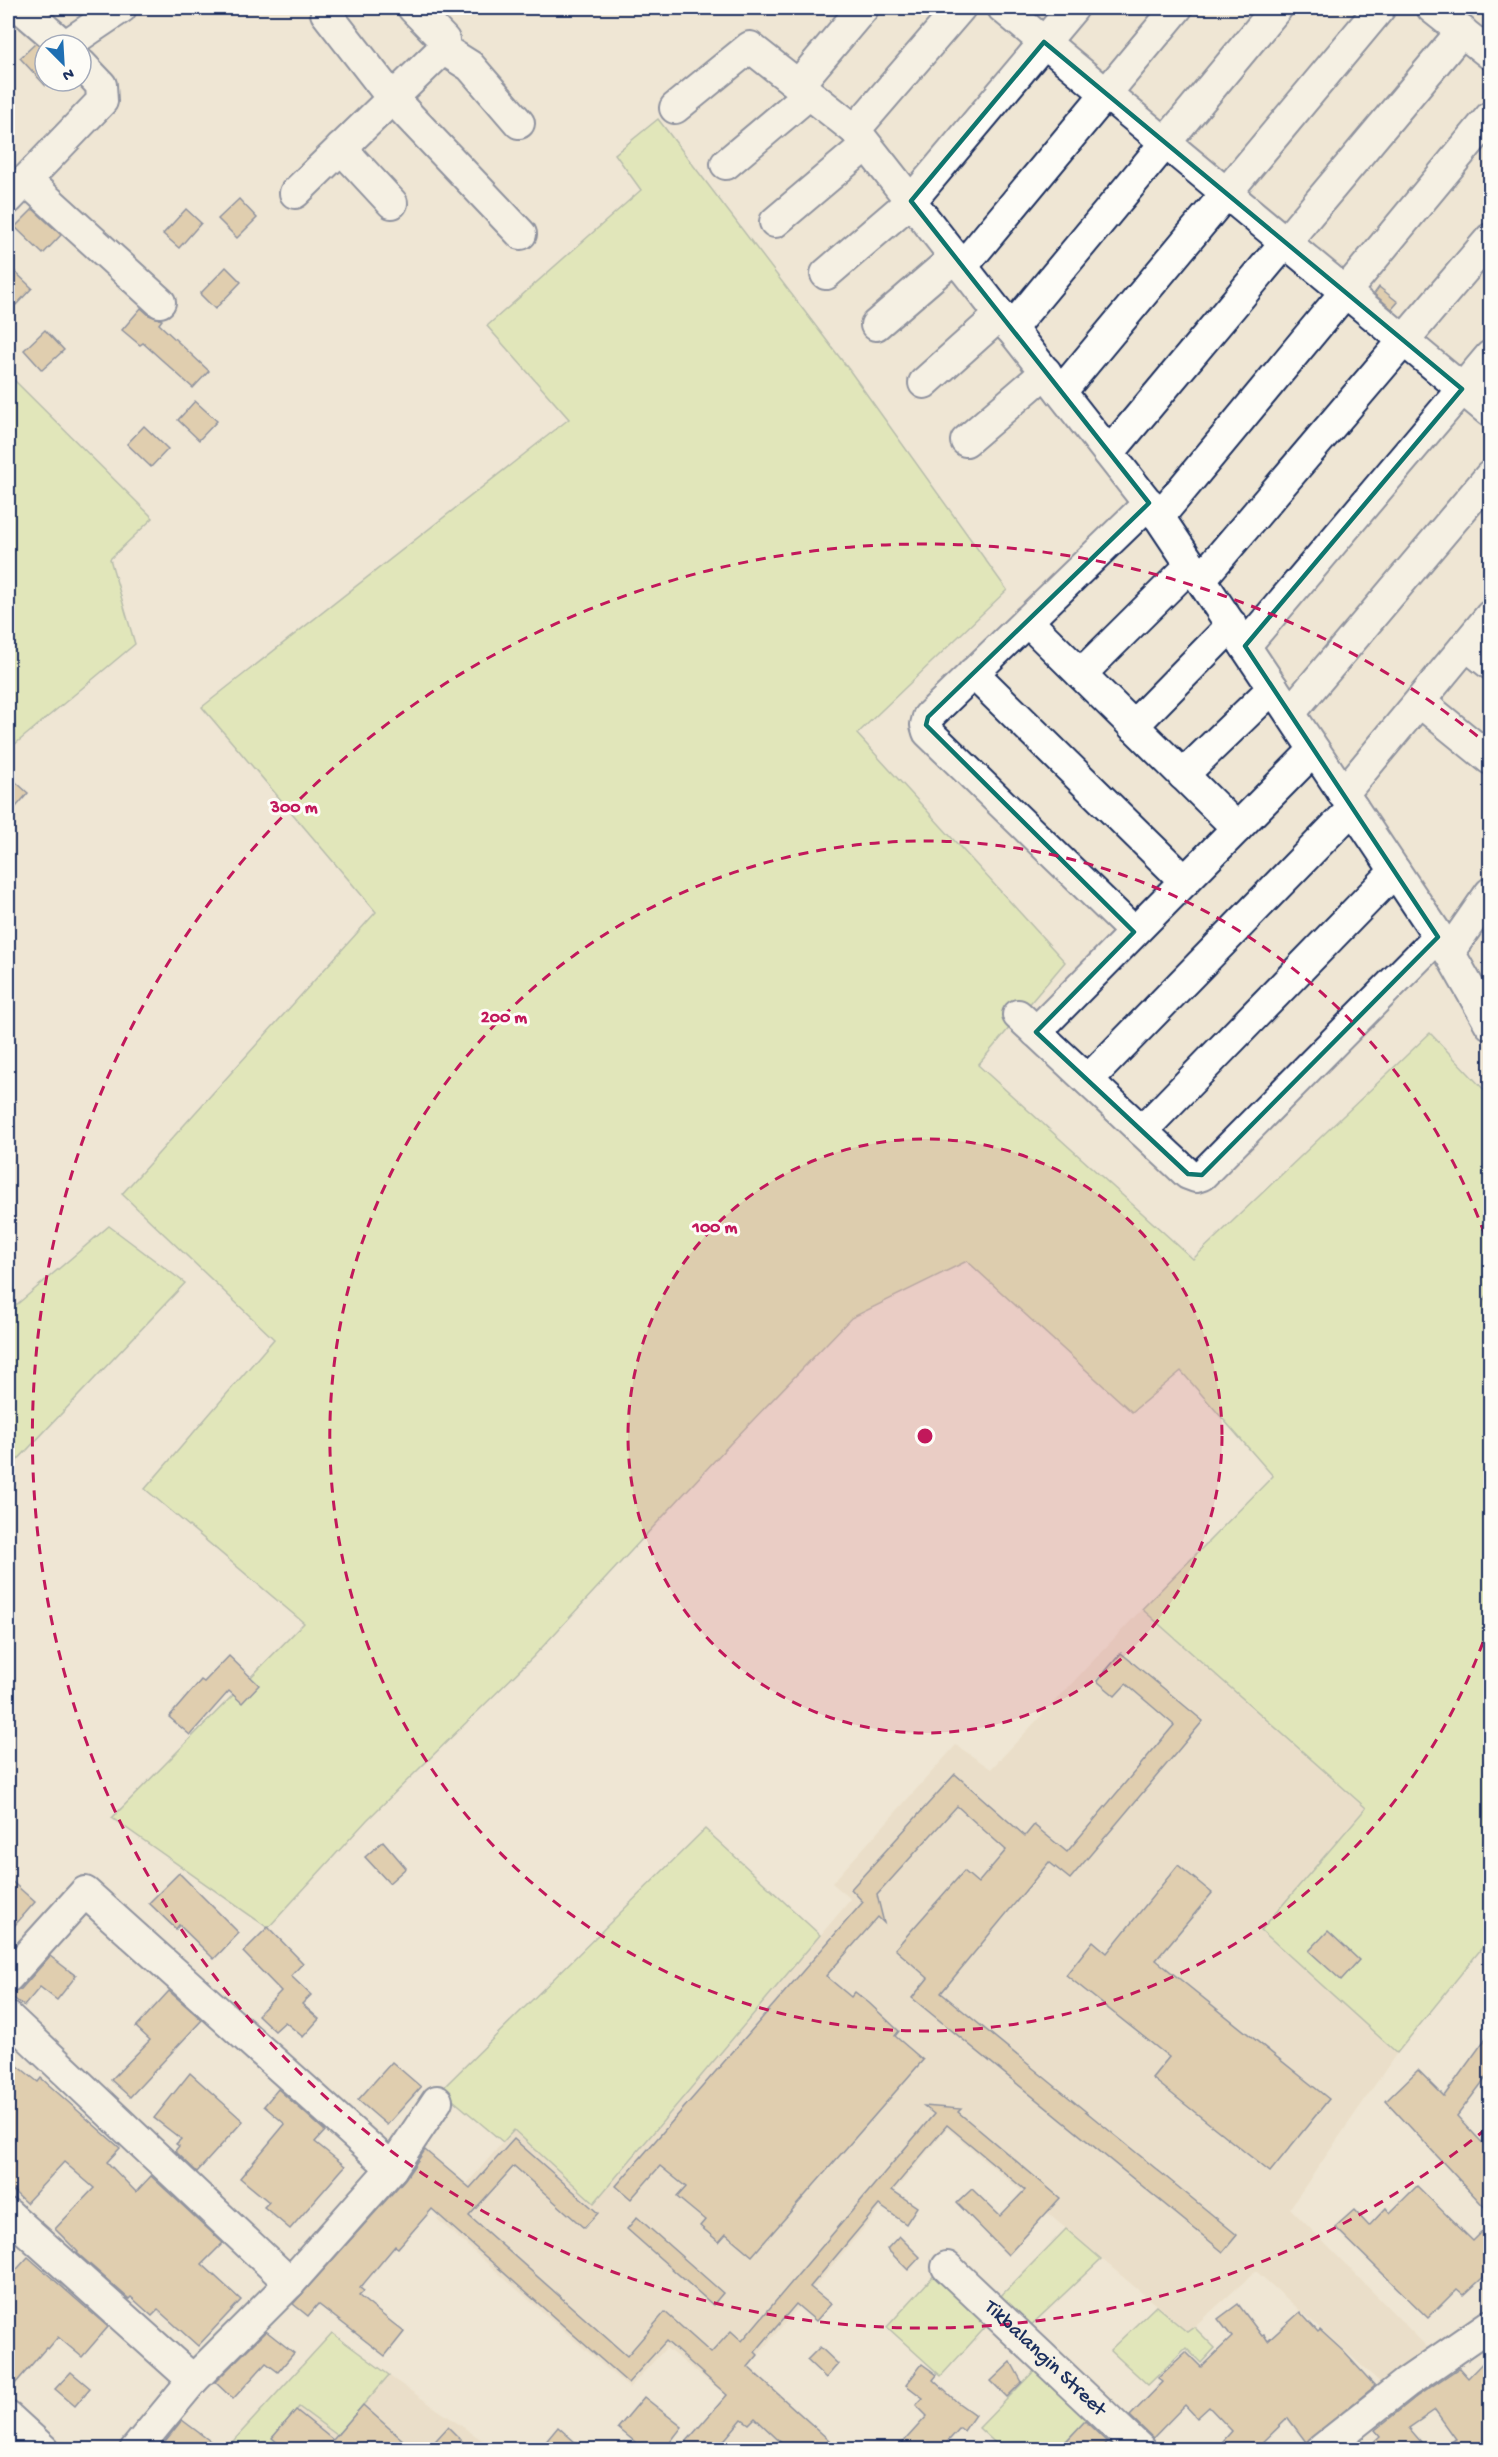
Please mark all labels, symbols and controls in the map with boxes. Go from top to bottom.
north arrow [33,33,93,93]
text: N [59,63,76,85]
text: 300 m [270,798,318,819]
text: 200 m [481,1008,527,1029]
text: 100 m [692,1218,738,1239]
centre of rings [915,1426,935,1446]
street label: Tikbalangin Street [977,2295,1112,2424]

